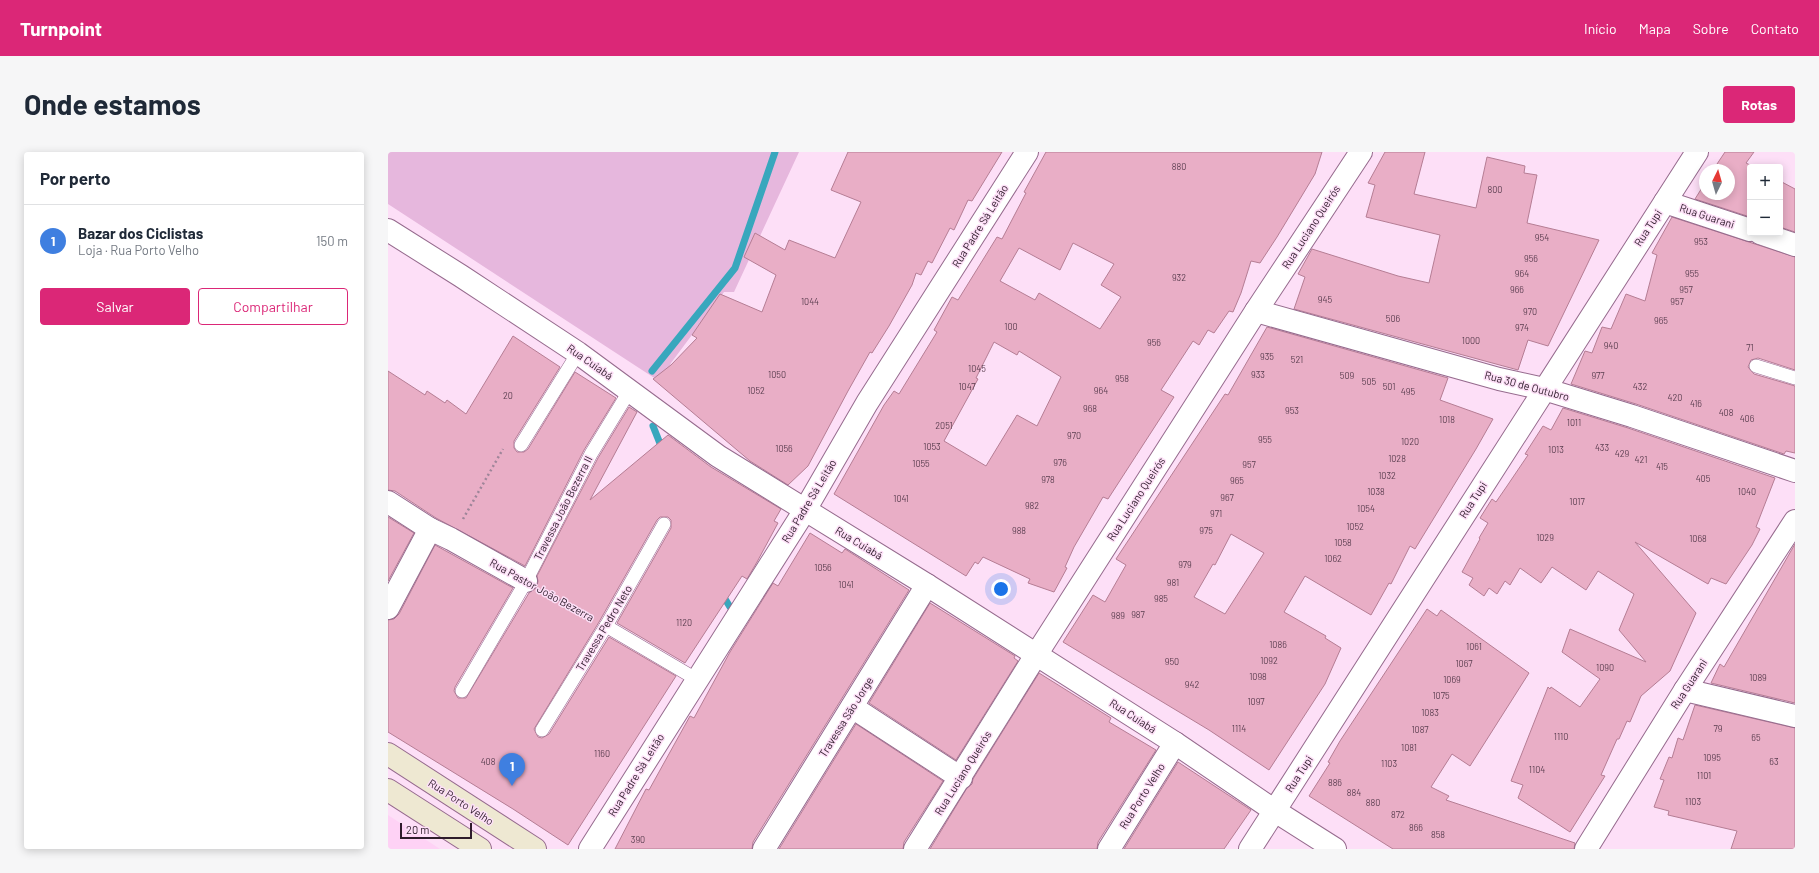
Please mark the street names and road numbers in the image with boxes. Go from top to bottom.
street label: Rua Padre Sá Leitão [949,182,1010,270]
street label: Rua Luciano Queirós [1279,183,1342,271]
street label: Rua Guarani [1678,201,1736,231]
street label: Rua Tupi [1631,207,1664,248]
street label: Rua Cuiabá [565,341,616,382]
street label: Rua 30 de Outubro [1483,368,1571,403]
street label: Travessa João Bezerra II [531,453,595,562]
street label: Rua Luciano Queirós [1104,455,1167,543]
street label: Rua Padre Sá Leitão [778,457,839,545]
street label: Rua Tupi [1456,479,1489,520]
street label: Rua Cuiabá [833,523,885,562]
street label: Rua Pastor João Bezerra [488,556,597,624]
street label: Travessa Pedro Neto [573,583,634,673]
street label: Rua Guarani [1668,656,1710,711]
street label: Travessa São Jorge [816,674,876,759]
street label: Rua Cuiabá [1107,696,1159,735]
street label: Rua Luciano Queirós [931,728,994,817]
street label: Rua Padre Sá Leitão [605,731,666,819]
street label: Rua Tupi [1282,753,1315,794]
street label: Rua Porto Velho [1116,760,1167,831]
street label: Rua Porto Velho [426,776,496,827]

